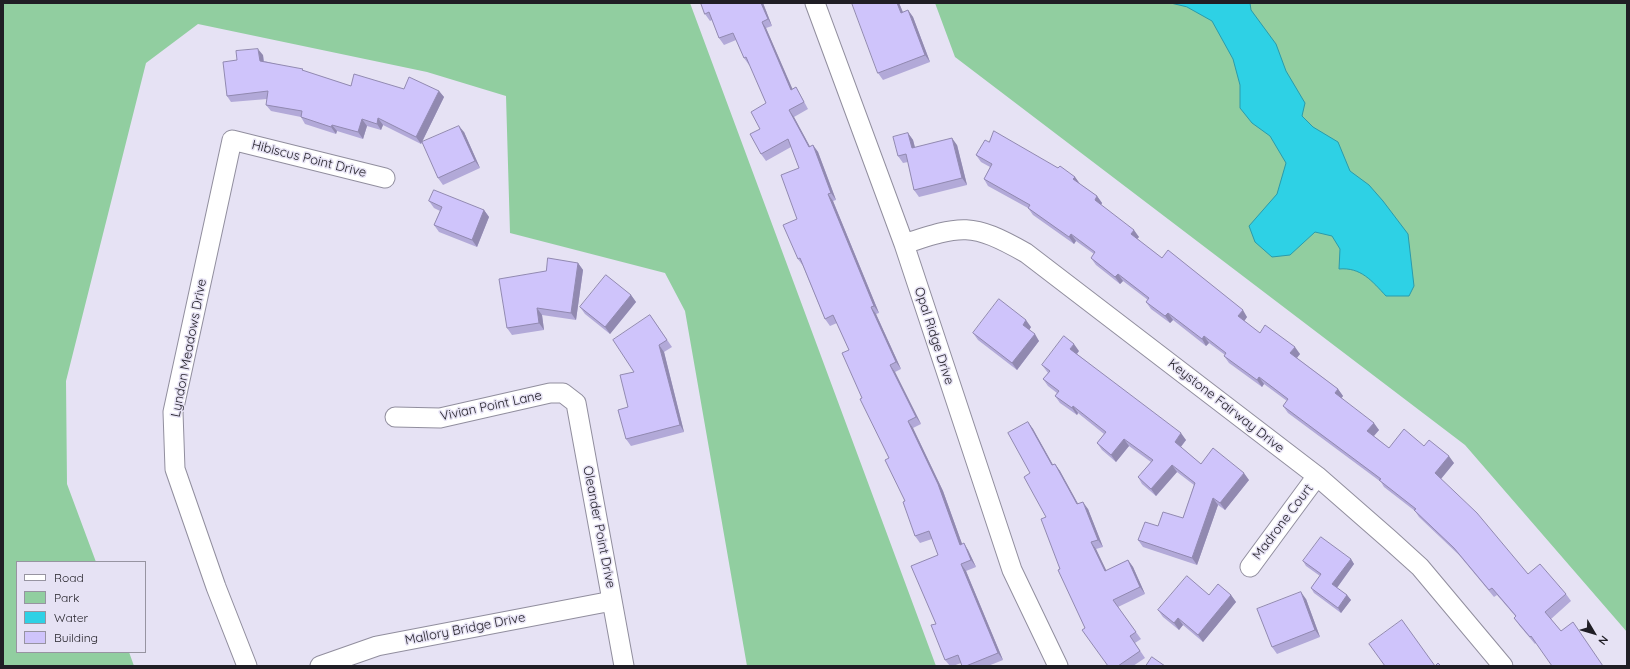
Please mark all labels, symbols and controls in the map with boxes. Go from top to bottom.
street label: Hibiscus Point Drive [250,137,368,181]
street label: Lyndon Meadows Drive [168,277,210,419]
street label: Opal Ridge Drive [911,285,957,387]
street label: Keystone Fairway Drive [1165,356,1287,456]
street label: Vivian Point Lane [439,388,543,424]
street label: Oleander Point Drive [579,464,619,590]
street label: Madrone Court [1249,481,1317,563]
legend [16,561,146,653]
text: Road [54,570,84,585]
text: Park [54,590,79,605]
text: Water [54,610,88,625]
street label: Mallory Bridge Drive [403,610,527,648]
north arrow [1574,613,1614,653]
text: Building [54,630,98,645]
text: N [1595,633,1611,648]

